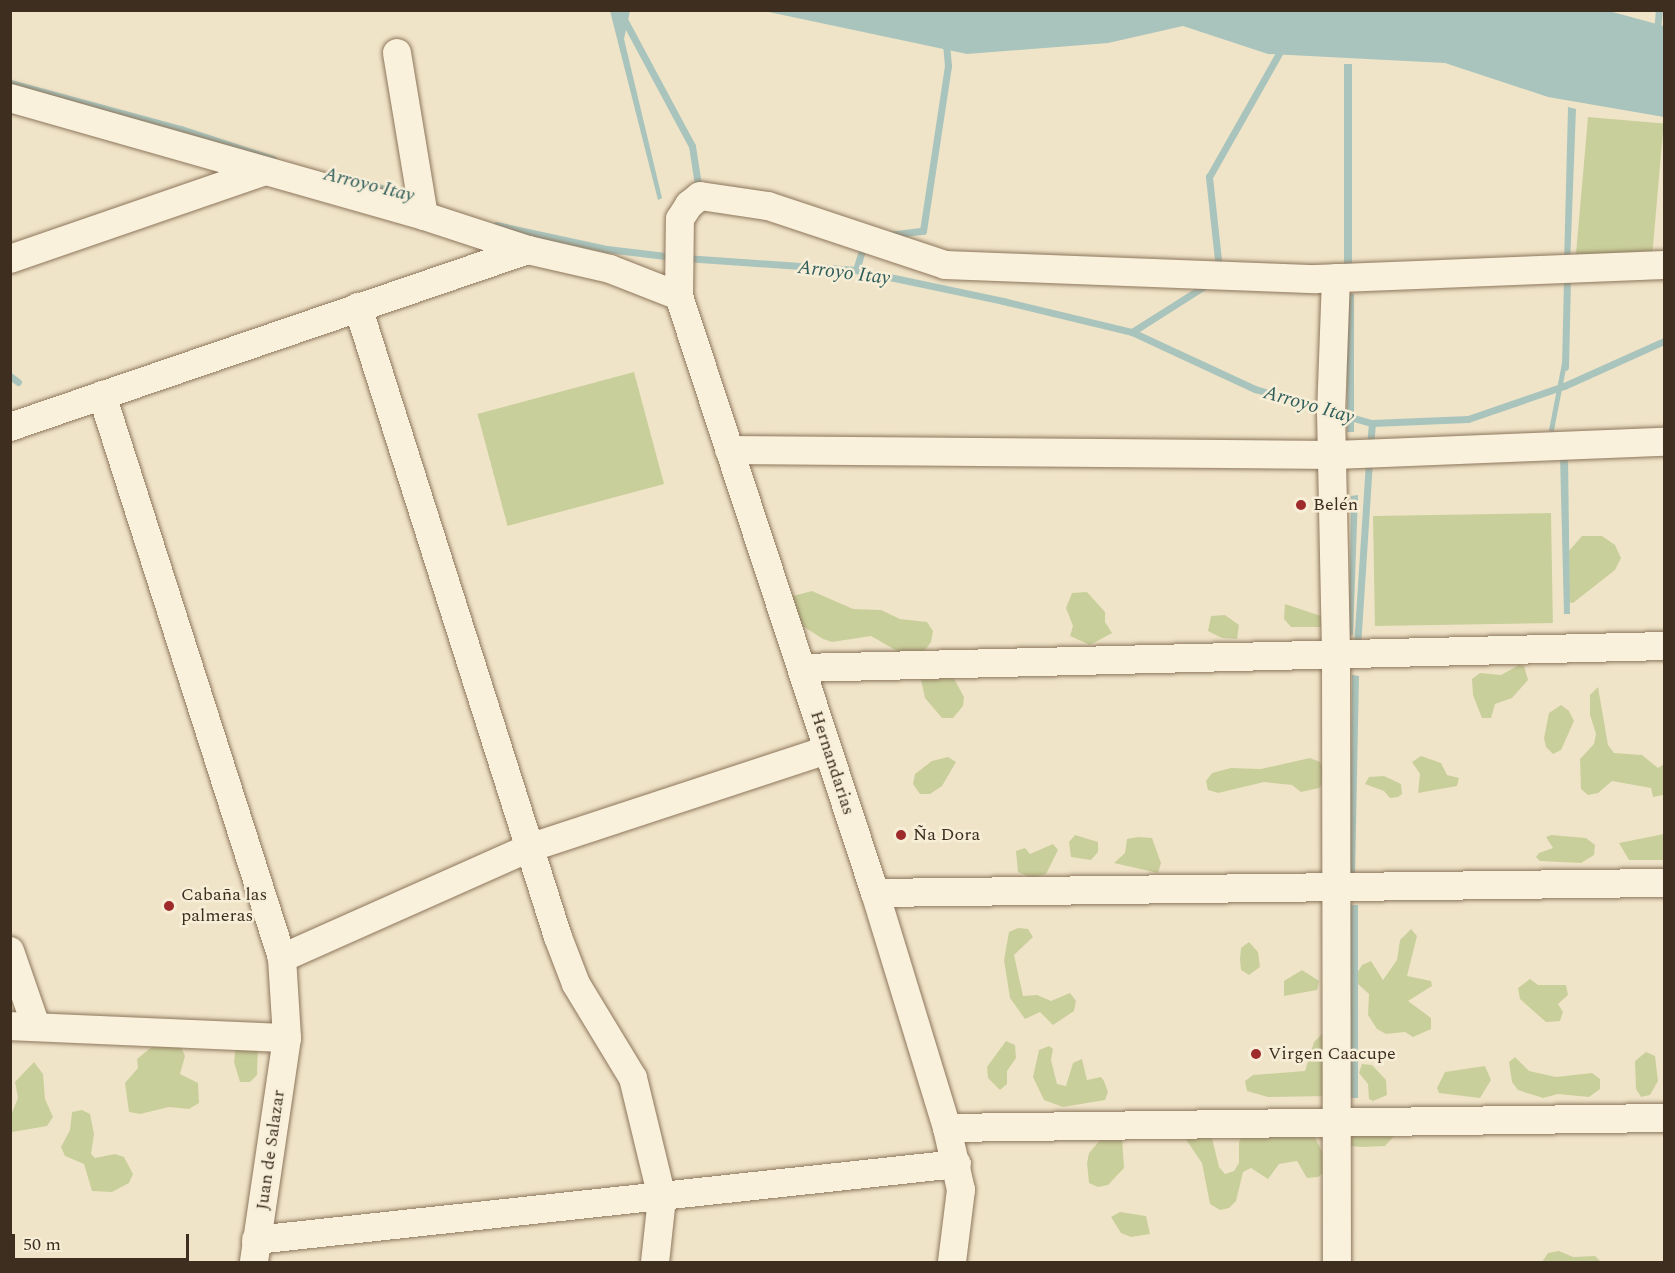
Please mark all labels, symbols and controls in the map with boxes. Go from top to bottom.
water label: Arroyo Itay [321,162,417,208]
water label: Arroyo Itay [796,255,892,291]
water label: Arroyo Itay [1261,381,1357,429]
place label: Belén [1313,494,1358,516]
marker: Belén [1294,498,1308,512]
street label: Hernandarias [805,708,859,818]
place label: Ña Dora [913,824,980,846]
marker: Ña Dora [894,828,908,842]
place label: Cabaña las palmeras [181,885,267,928]
marker: Cabaña las palmeras [162,899,176,913]
place label: Virgen Caacupe [1268,1043,1396,1065]
marker: Virgen Caacupe [1249,1047,1263,1061]
street label: Juan de Salazar [252,1089,290,1211]
scale bar [15,1222,192,1260]
text: 50 m [23,1231,61,1258]

